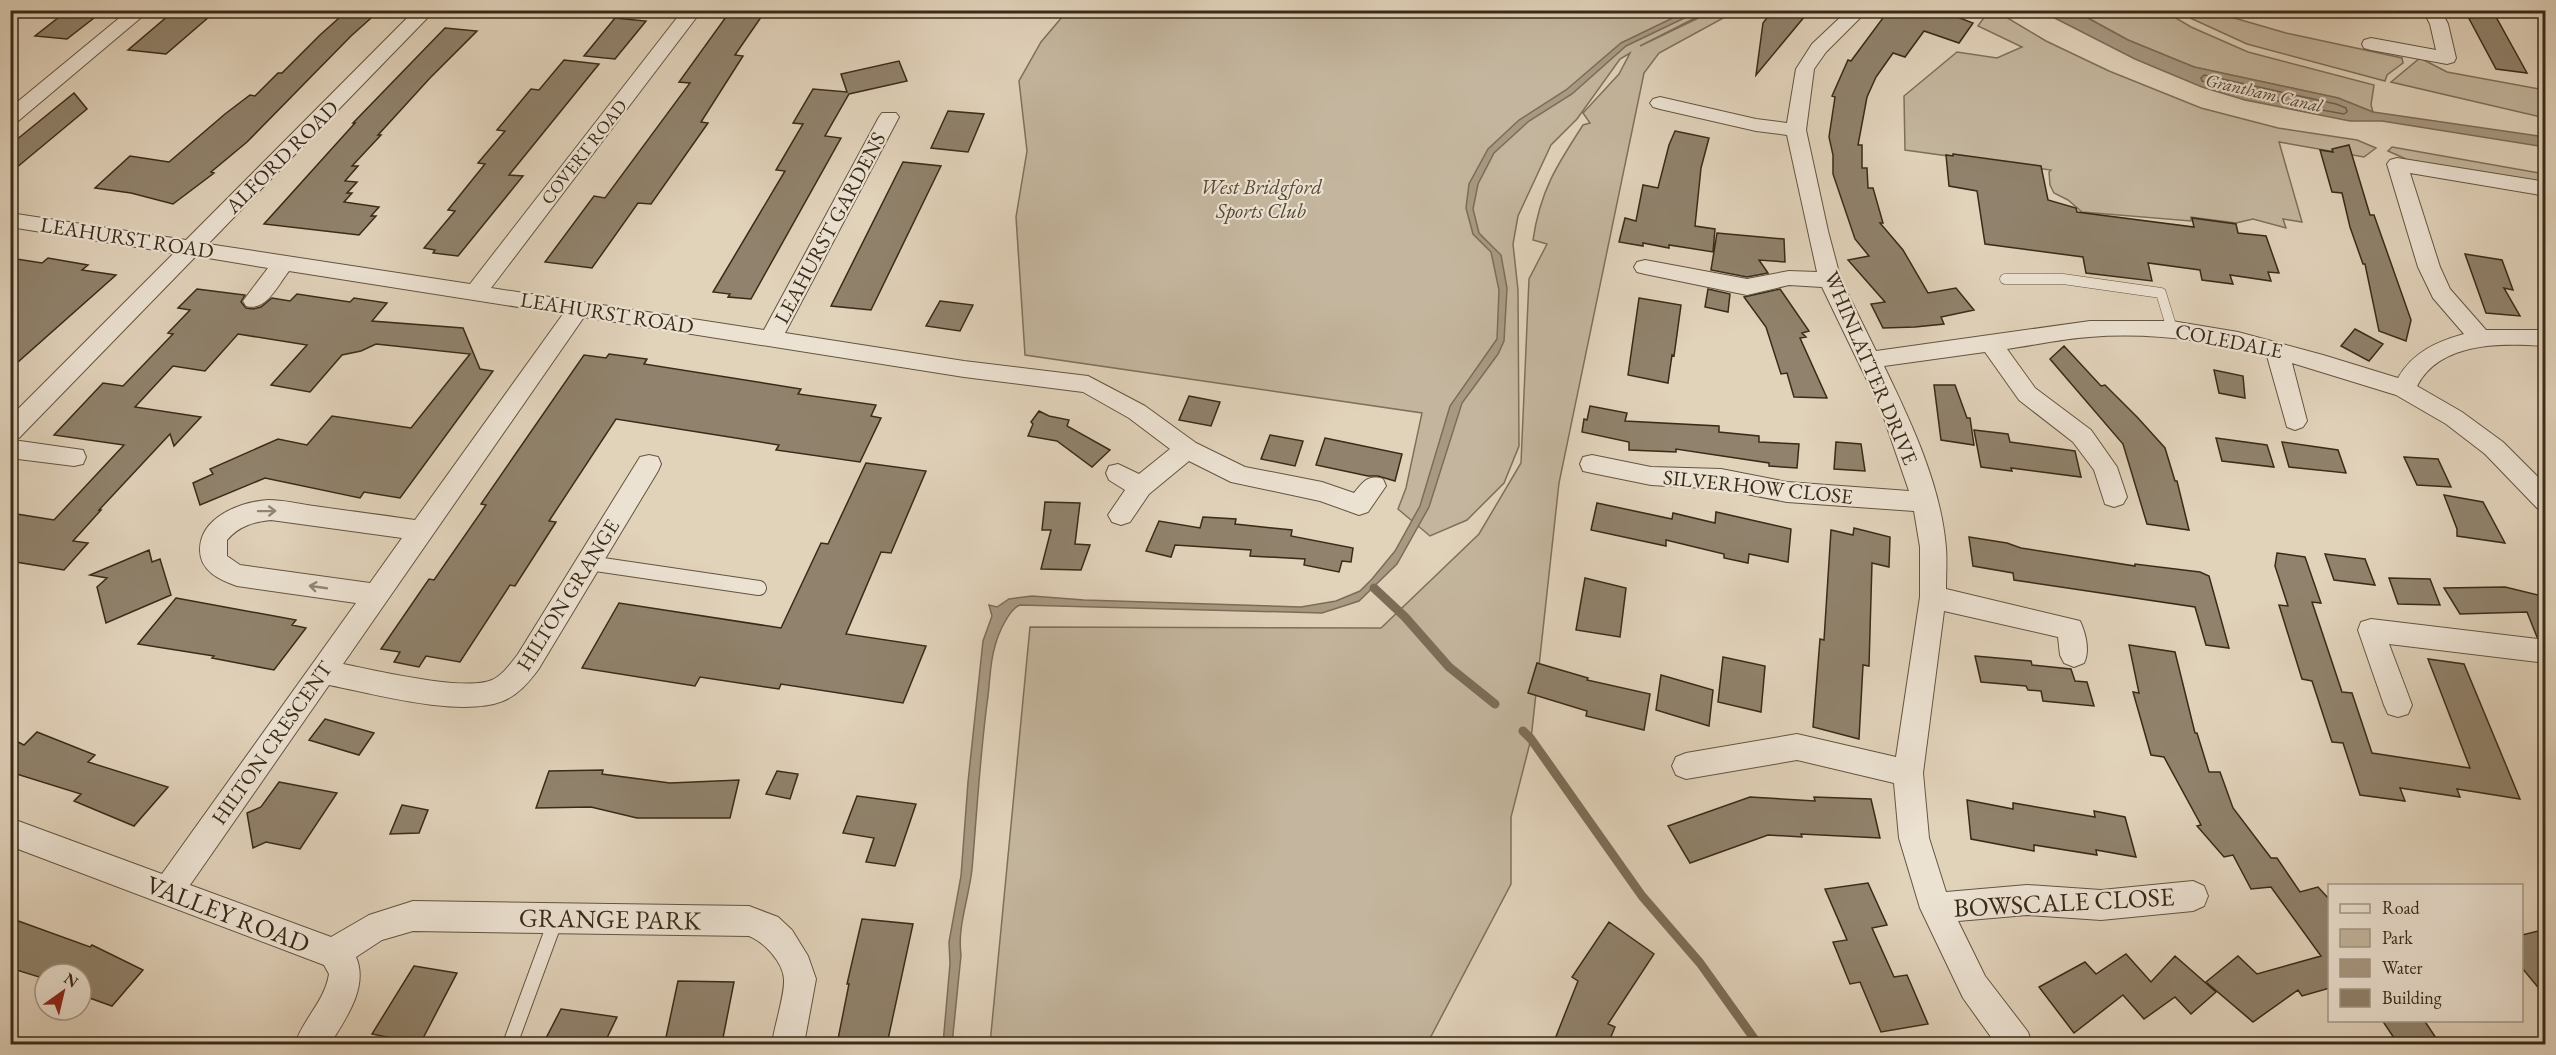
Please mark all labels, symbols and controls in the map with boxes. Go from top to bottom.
water label: Grantham Canal [2203,68,2326,117]
street label: ALFORD ROAD [219,94,344,220]
street label: COVERT ROAD [535,95,632,209]
street label: LEAHURST GARDENS [768,127,891,328]
park label: West Bridgford Sports Club [1200,173,1322,224]
street label: LEAHURST ROAD [39,210,216,265]
street label: WHINLATTER DRIVE [1818,267,1925,469]
street label: LEAHURST ROAD [519,285,696,340]
street label: COLEDALE [2173,317,2285,364]
street label: SILVERHOW CLOSE [1662,463,1854,510]
one-way arrow [257,505,277,516]
street label: HILTON GRANGE [510,514,625,676]
one-way arrow [309,581,329,592]
street label: HILTON CRESCENT [205,655,339,830]
street label: VALLEY ROAD [141,867,315,961]
street label: BOWSCALE CLOSE [1953,879,2176,925]
legend [2328,884,2523,1022]
text: Road [2382,896,2421,919]
street label: GRANGE PARK [519,900,702,938]
text: Park [2382,926,2413,949]
text: Water [2382,956,2423,979]
north arrow [33,962,93,1022]
text: N [60,968,82,992]
text: Building [2382,986,2442,1009]

